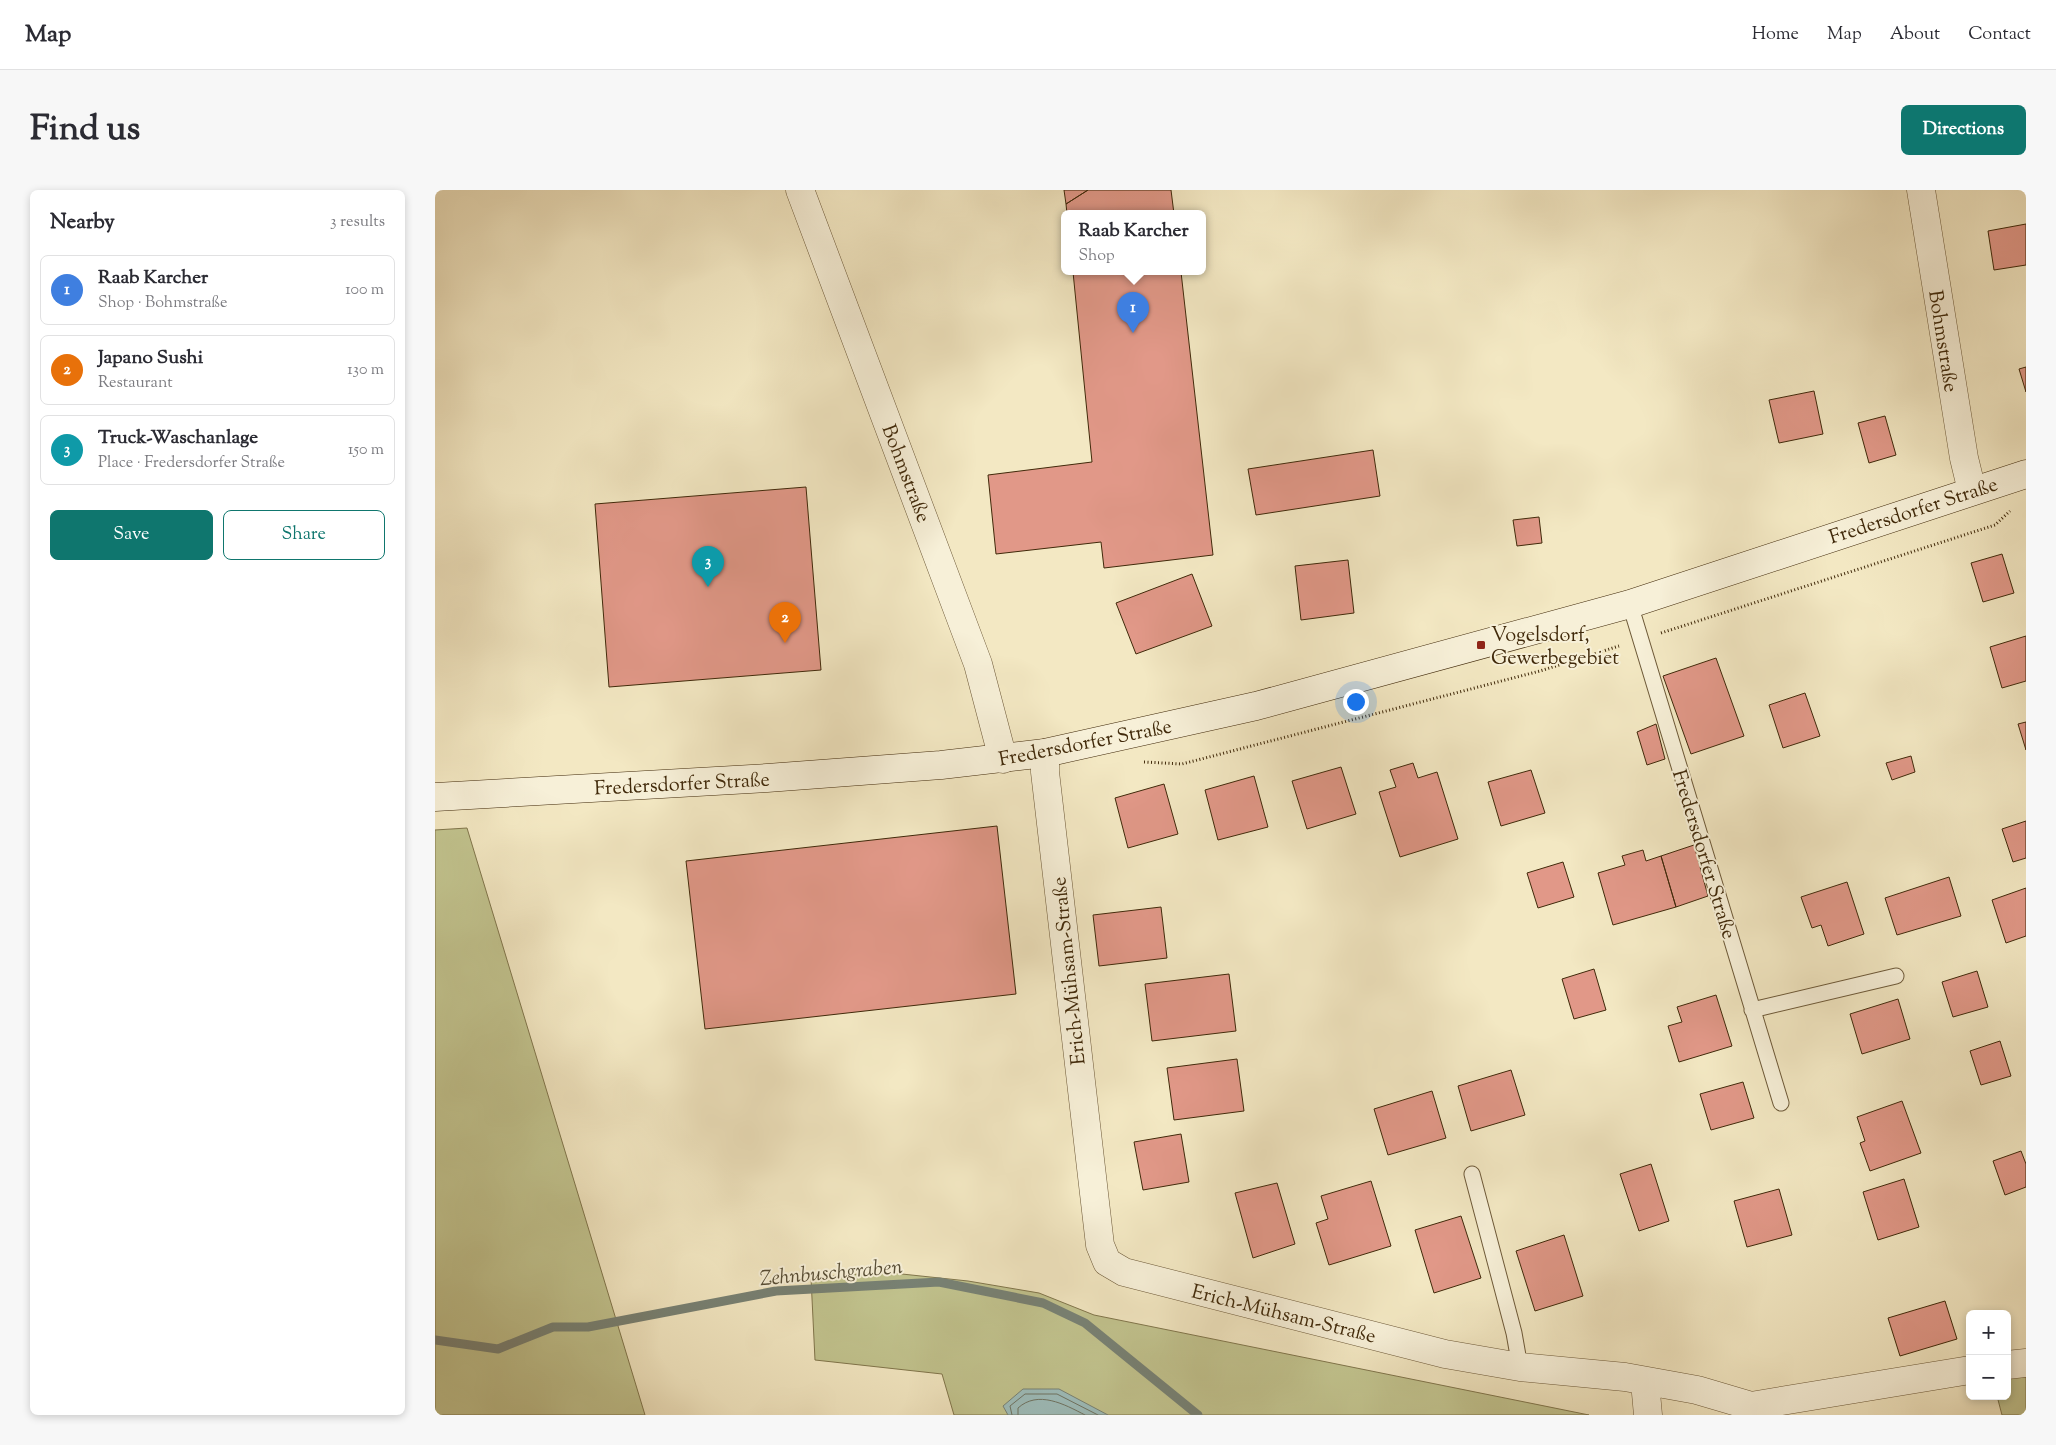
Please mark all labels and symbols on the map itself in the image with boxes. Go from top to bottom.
street label: Bohmstraße [1919,288,1964,395]
pin: 1 [1117,292,1149,333]
street label: Bohmstraße [873,421,937,527]
street label: Fredersdorfer Straße [1826,471,2002,553]
pin: 3 [692,546,724,587]
pin: 2 [769,602,801,643]
place label: Vogelsdorf, Gewerbegebiet [1491,622,1619,674]
marker: Vogelsdorf, Gewerbegebiet [1475,639,1487,651]
your location [1343,689,1369,715]
street label: Fredersdorfer Straße [996,713,1175,775]
street label: Fredersdorfer Straße [594,766,771,805]
street label: Fredersdorfer Straße [1663,766,1742,943]
street label: Erich-Mühsam-Straße [1046,875,1095,1066]
water label: Zehnbuschgraben [759,1253,904,1295]
street label: Erich-Mühsam-Straße [1188,1278,1379,1352]

